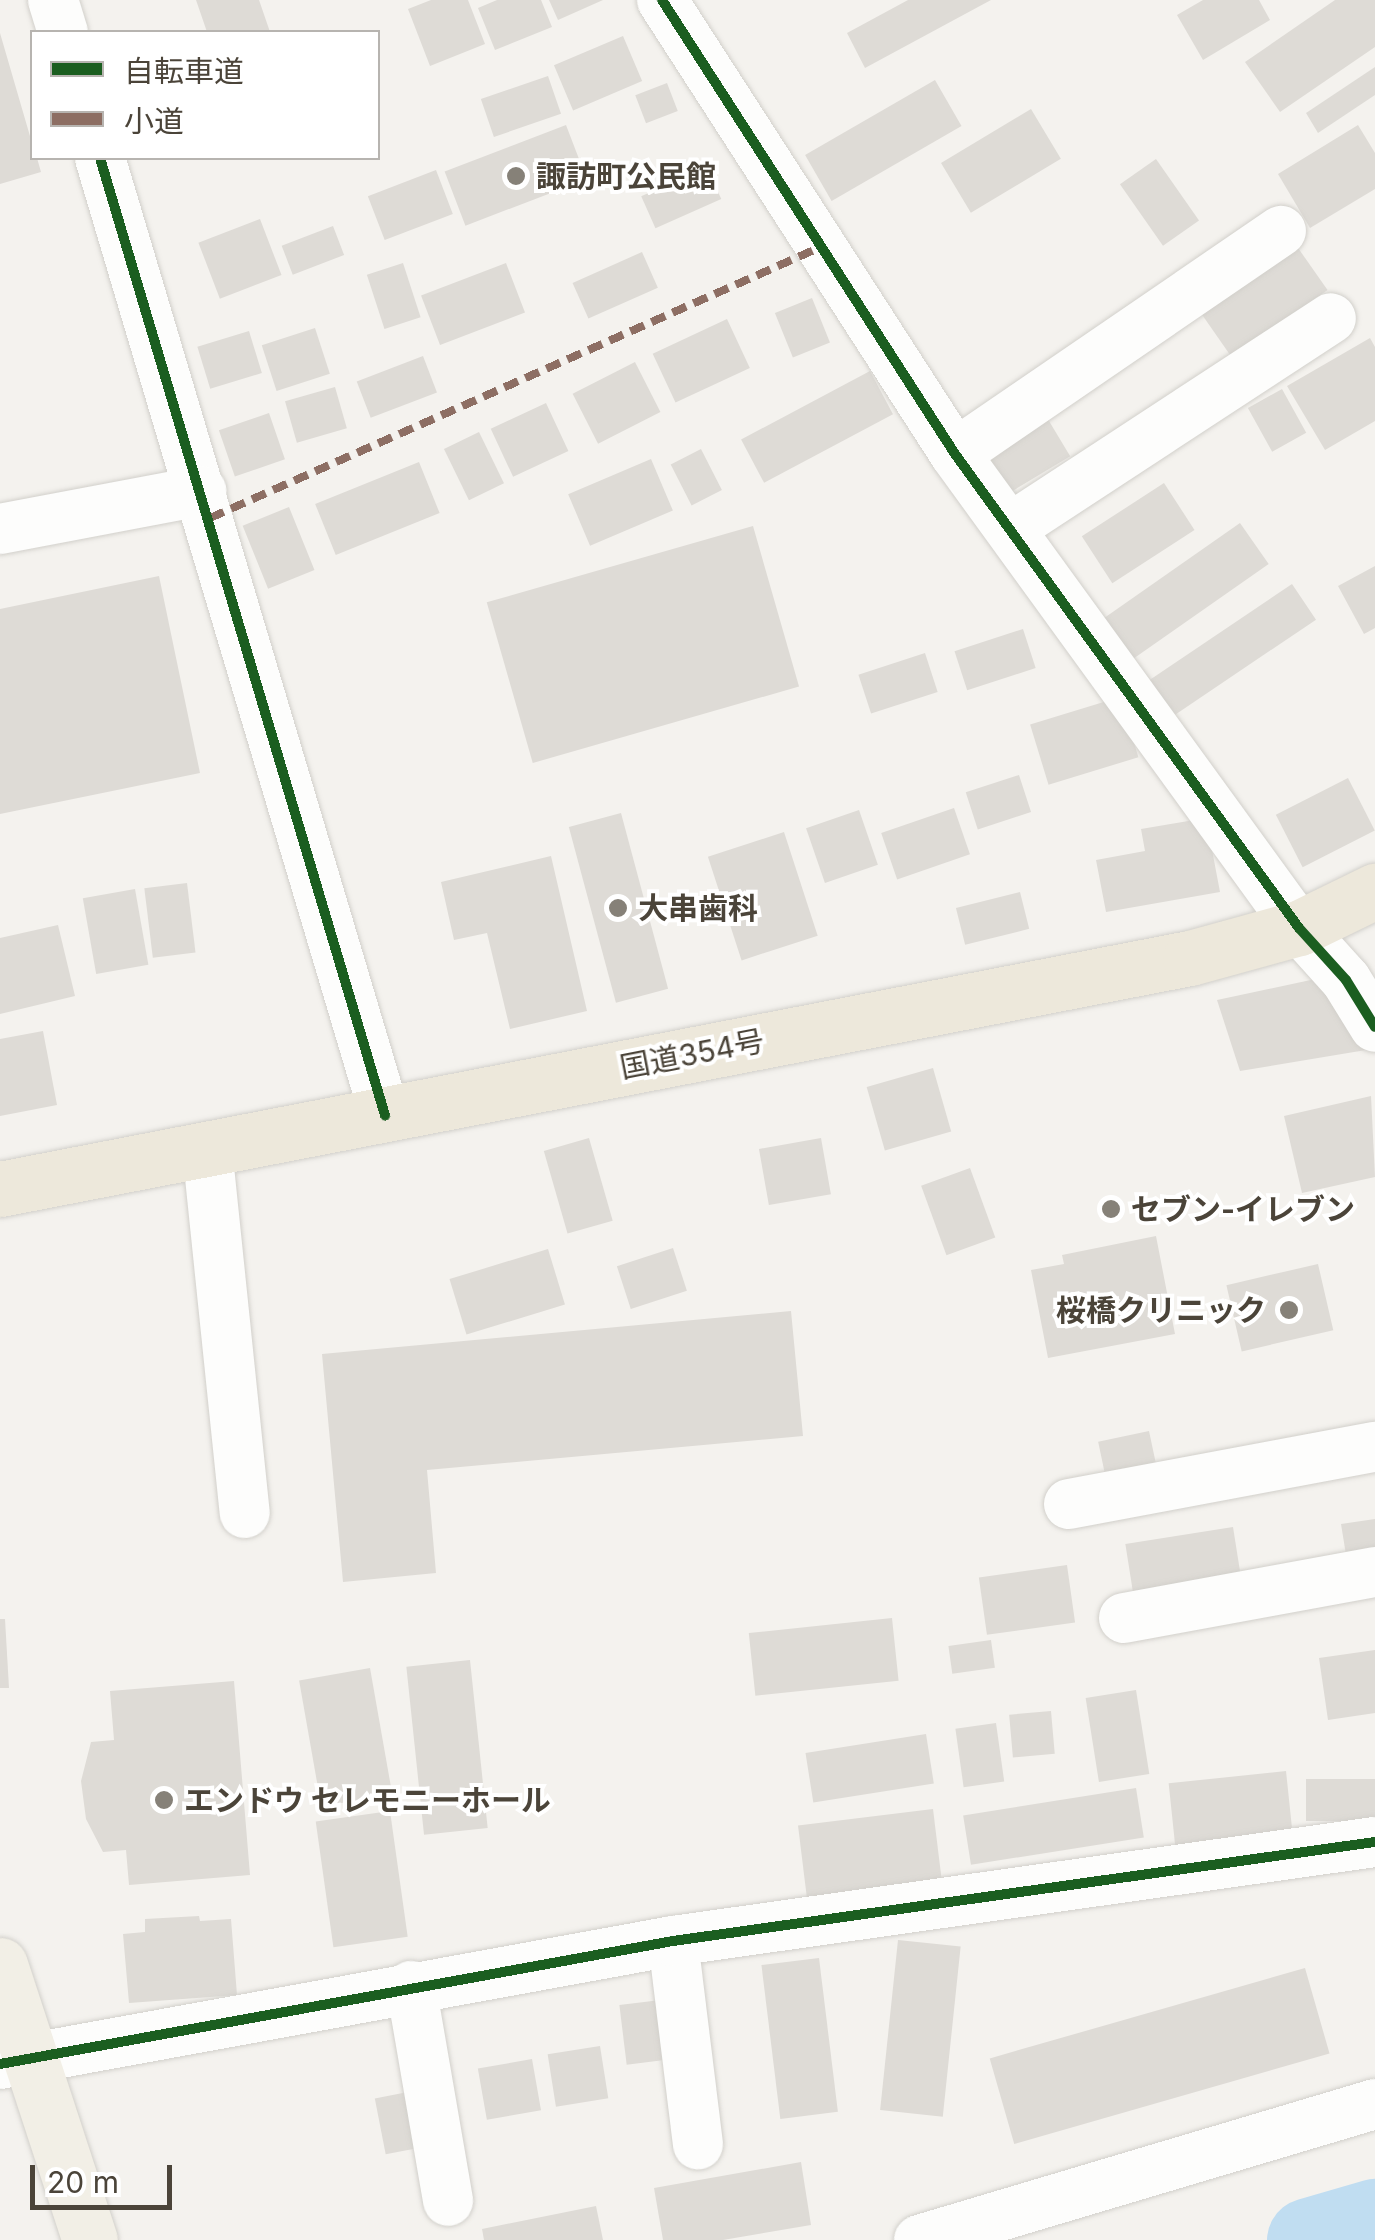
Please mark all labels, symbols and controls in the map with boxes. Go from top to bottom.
legend [30,30,380,160]
text: 自転車道 [124,53,244,89]
text: 小道 [124,103,184,139]
place label: 諏訪町公民館 [536,158,716,194]
marker: 諏訪町公民館 [505,165,527,187]
place label: 大串歯科 [638,890,758,926]
marker: 大串歯科 [607,897,629,919]
street label: 国道354号 [617,1022,767,1086]
place label: セブン-イレブン [1131,1191,1355,1227]
marker: セブン-イレブン [1100,1198,1122,1220]
place label: 桜橋クリニック [1056,1292,1266,1328]
marker: 桜橋クリニック [1276,1297,1302,1323]
place label: エンドウ セレモニーホール [184,1782,551,1818]
marker: エンドウ セレモニーホール [153,1789,175,1811]
scale bar [35,2145,178,2207]
text: 20 m [47,2164,119,2200]

